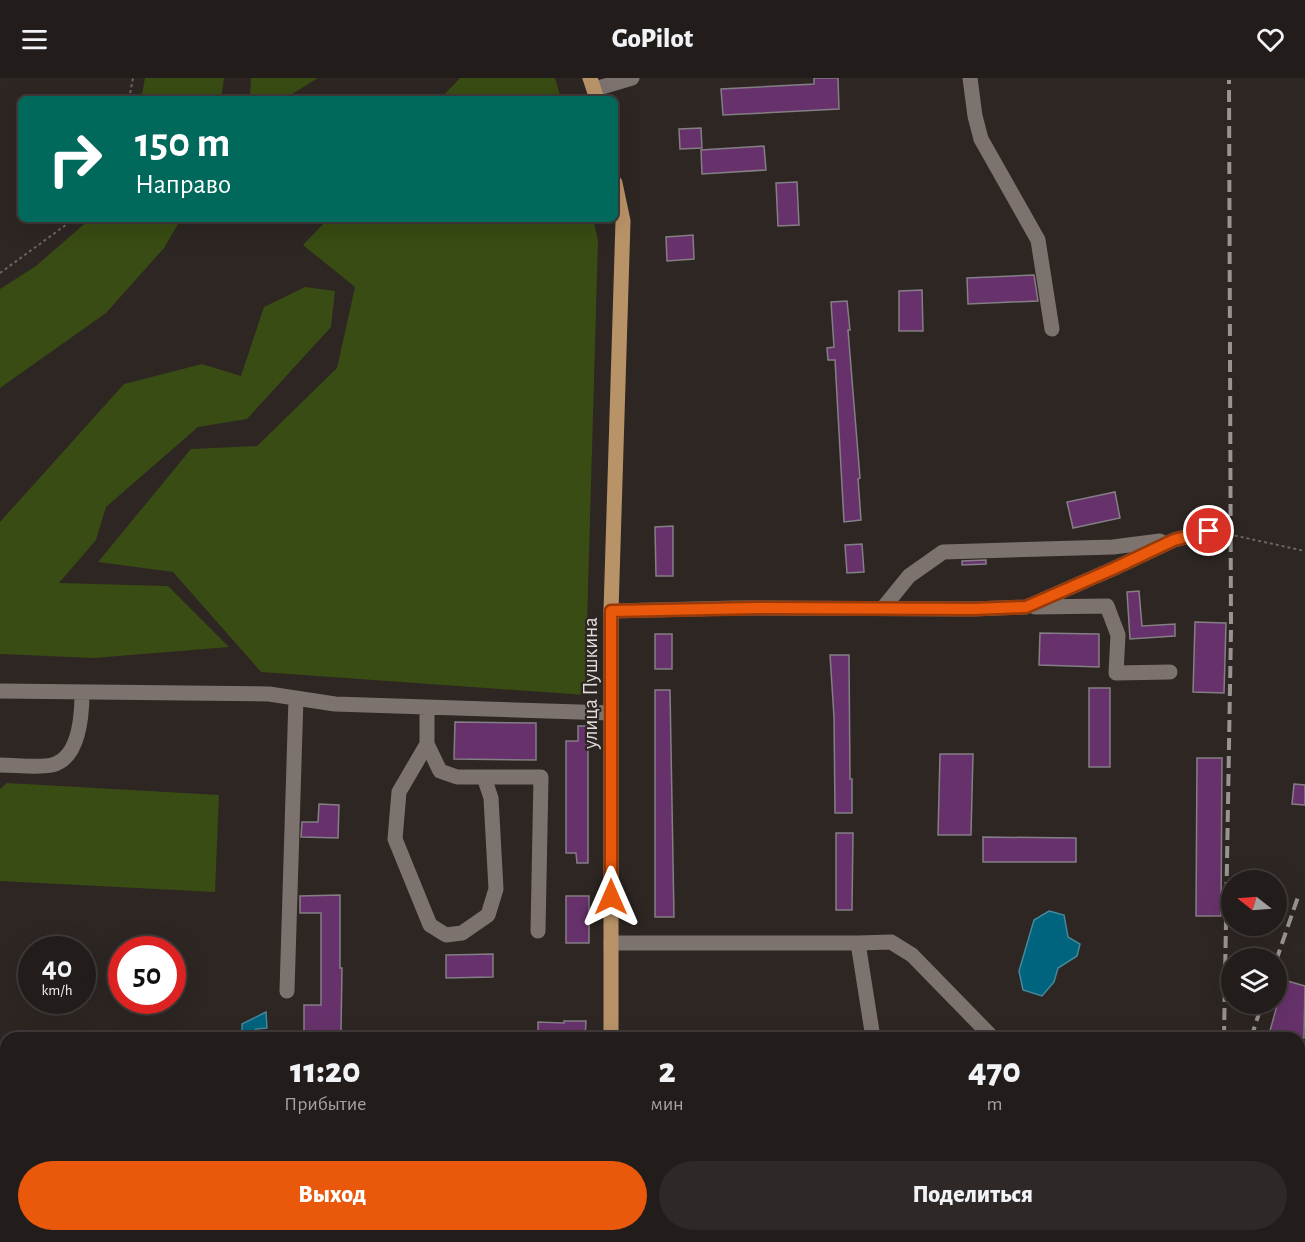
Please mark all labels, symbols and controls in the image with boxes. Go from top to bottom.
icon: menu [18,23,51,56]
icon: heart [1254,23,1287,56]
text: GoPilot [612,25,693,52]
icon: right [36,120,114,198]
text: 150 m [135,122,230,164]
text: Направо [135,171,231,198]
pin [1183,505,1234,556]
icon: arrive [1192,514,1225,547]
street label: улица Пушкина [580,617,601,750]
position arrow [579,865,643,929]
north arrow [1221,870,1287,936]
map controls [1221,870,1287,1014]
speed limit sign: 50 [108,936,186,1014]
button: layers [1221,948,1287,1014]
text: 40 [42,953,72,983]
text: km/h [42,983,72,998]
text: 11:20 [290,1053,361,1089]
text: 2 [659,1053,676,1089]
text: 470 [968,1053,1021,1089]
text: Прибытие [284,1094,366,1114]
text: мин [651,1094,684,1114]
text: m [986,1094,1002,1114]
button: Выход [18,1161,647,1230]
button: Поделиться [659,1161,1287,1230]

